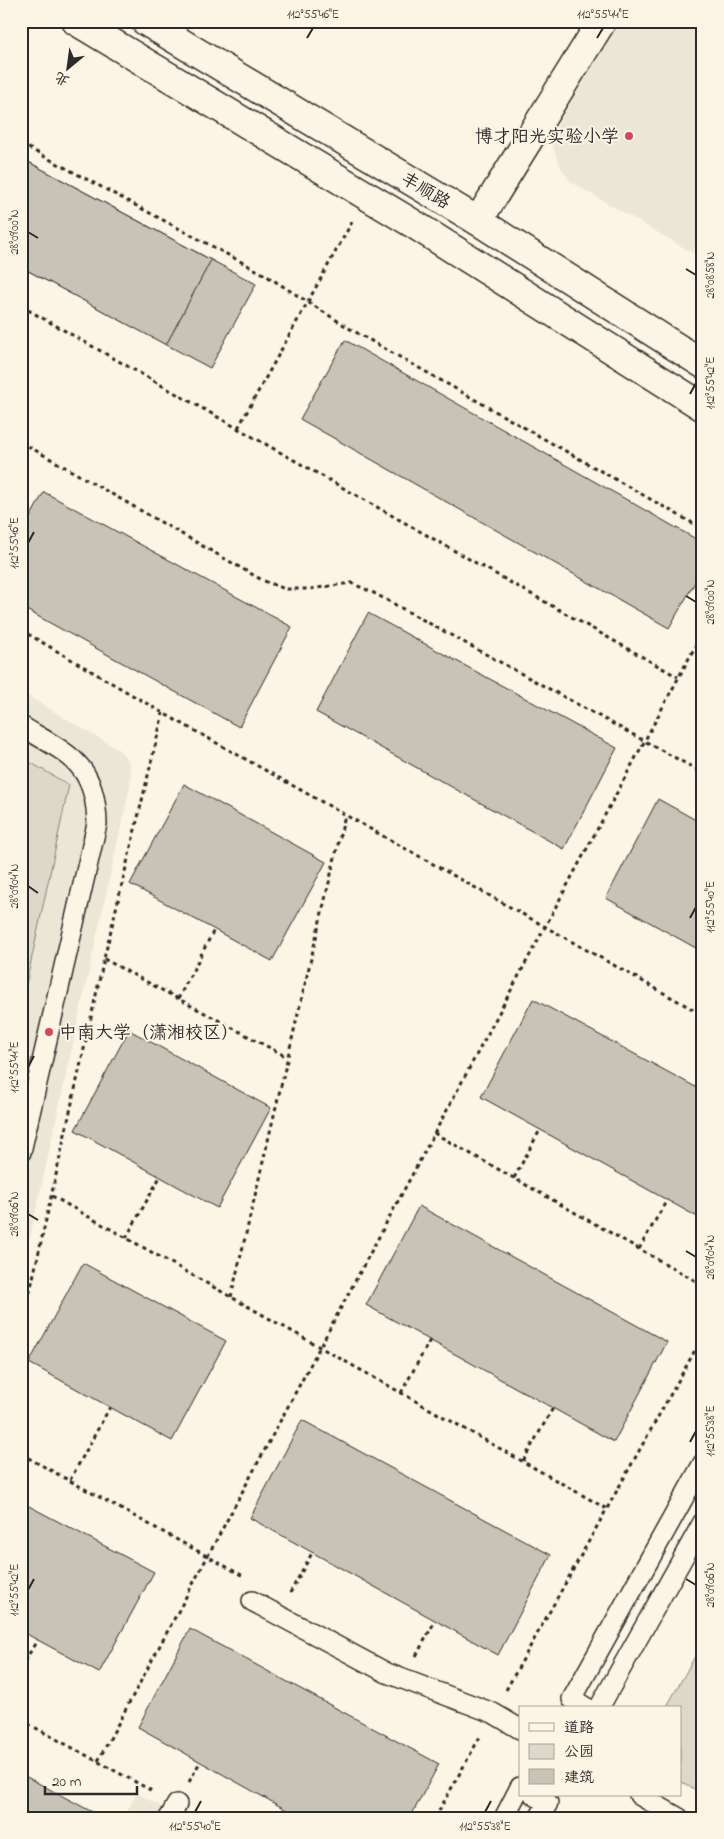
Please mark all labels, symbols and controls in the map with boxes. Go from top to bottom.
text: 112°55'46"E [287,6,339,24]
text: 112°55'44"E [577,6,629,24]
north arrow [42,42,92,92]
text: 北 [51,65,74,91]
place label: 博才阳光实验小学 [475,125,619,151]
marker: 博才阳光实验小学 [623,130,635,142]
street label: 丰顺路 [395,167,455,217]
text: 28°09'00"N [6,209,24,255]
text: 28°08'58"N [702,252,720,298]
text: 112°55'42"E [702,357,720,409]
text: 112°55'46"E [6,517,24,569]
text: 28°09'00"N [702,579,720,625]
text: 28°09'04"N [6,864,24,908]
text: 112°55'40"E [702,881,720,933]
place label: 中南大学（潇湘校区） [59,1021,239,1047]
marker: 中南大学（潇湘校区） [43,1026,55,1038]
text: 112°55'44"E [6,1041,24,1093]
text: 28°09'06"N [6,1191,24,1237]
text: 28°09'04"N [702,1235,720,1279]
text: 112°55'38"E [702,1405,720,1457]
text: 28°09'06"N [702,1562,720,1608]
text: 112°55'42"E [6,1564,24,1616]
legend [519,1706,682,1796]
text: 道路 [564,1717,594,1739]
text: 公园 [564,1741,594,1763]
scale bar [45,1764,138,1796]
text: 建筑 [564,1767,594,1789]
text: 20 m [52,1771,82,1793]
text: 112°55'40"E [169,1818,221,1836]
text: 112°55'38"E [459,1818,511,1836]

